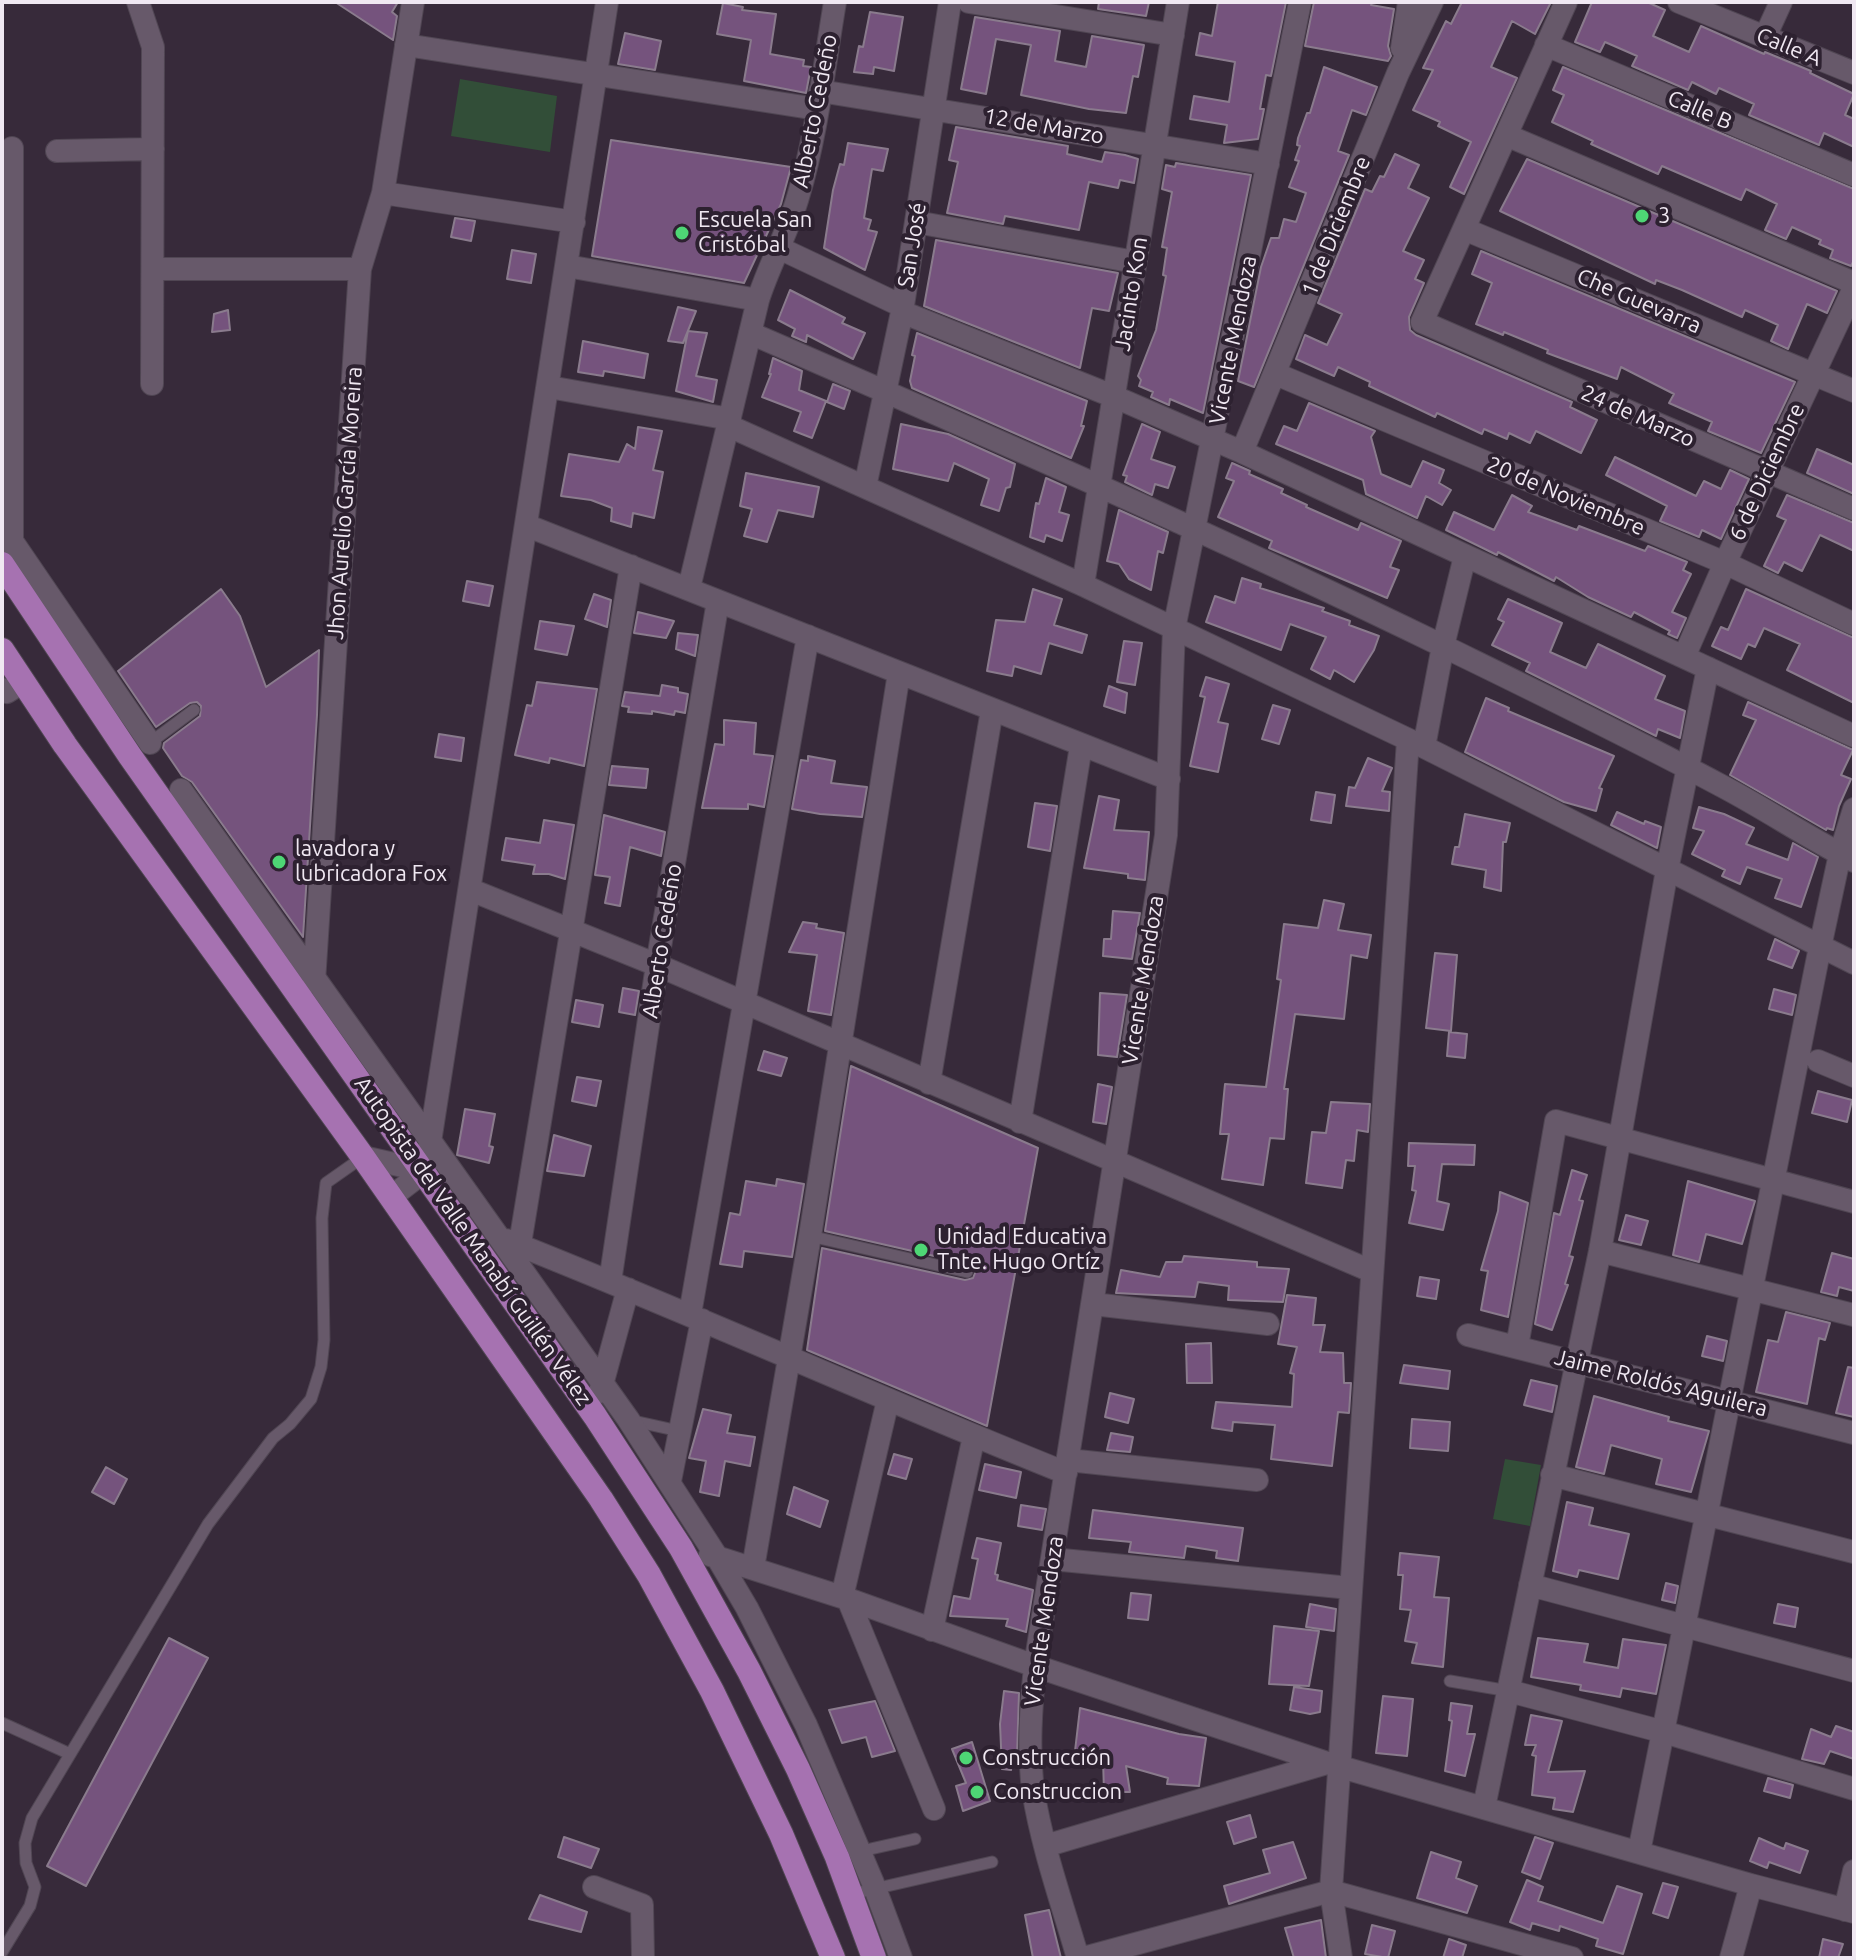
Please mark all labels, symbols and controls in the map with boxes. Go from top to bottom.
street label: Calle A [1753,22,1825,72]
street label: Alberto Cedeño [787,32,843,190]
street label: Calle B [1664,85,1736,135]
street label: 12 de Marzo [982,102,1106,150]
street label: 1 de Diciembre [1296,152,1376,300]
street label: San José [892,201,932,289]
place label: 3 [1658,203,1670,229]
place label: Escuela San Cristóbal [698,207,812,258]
marker: 3 [1633,207,1651,225]
marker: Escuela San Cristóbal [673,224,691,242]
street label: Jacinto Kon [1109,235,1153,353]
street label: Vicente Mendoza [1204,253,1262,427]
street label: Che Guevarra [1573,263,1705,339]
street label: Jhon Aurelio García Moreira [322,366,368,640]
street label: 24 de Marzo [1577,379,1699,453]
street label: 6 de Diciembre [1724,399,1810,545]
street label: 20 de Noviembre [1483,451,1649,541]
place label: lavadora y lubricadora Fox [295,836,447,888]
marker: lavadora y lubricadora Fox [270,853,288,871]
street label: Alberto Cedeño [637,862,687,1020]
street label: Vicente Mendoza [1117,893,1169,1067]
street label: Autopista del Valle Manabí Guillén Vélez [349,1072,597,1410]
place label: Unidad Educativa Tnte. Hugo Ortíz [937,1224,1107,1276]
marker: Unidad Educativa Tnte. Hugo Ortíz [912,1241,930,1259]
street label: Jaime Roldós Aguilera [1552,1344,1770,1422]
street label: Vicente Mendoza [1019,1534,1069,1708]
place label: Construcción [982,1745,1111,1771]
marker: Construcción [957,1749,975,1767]
place label: Construccion [993,1779,1122,1805]
marker: Construccion [968,1783,986,1801]

